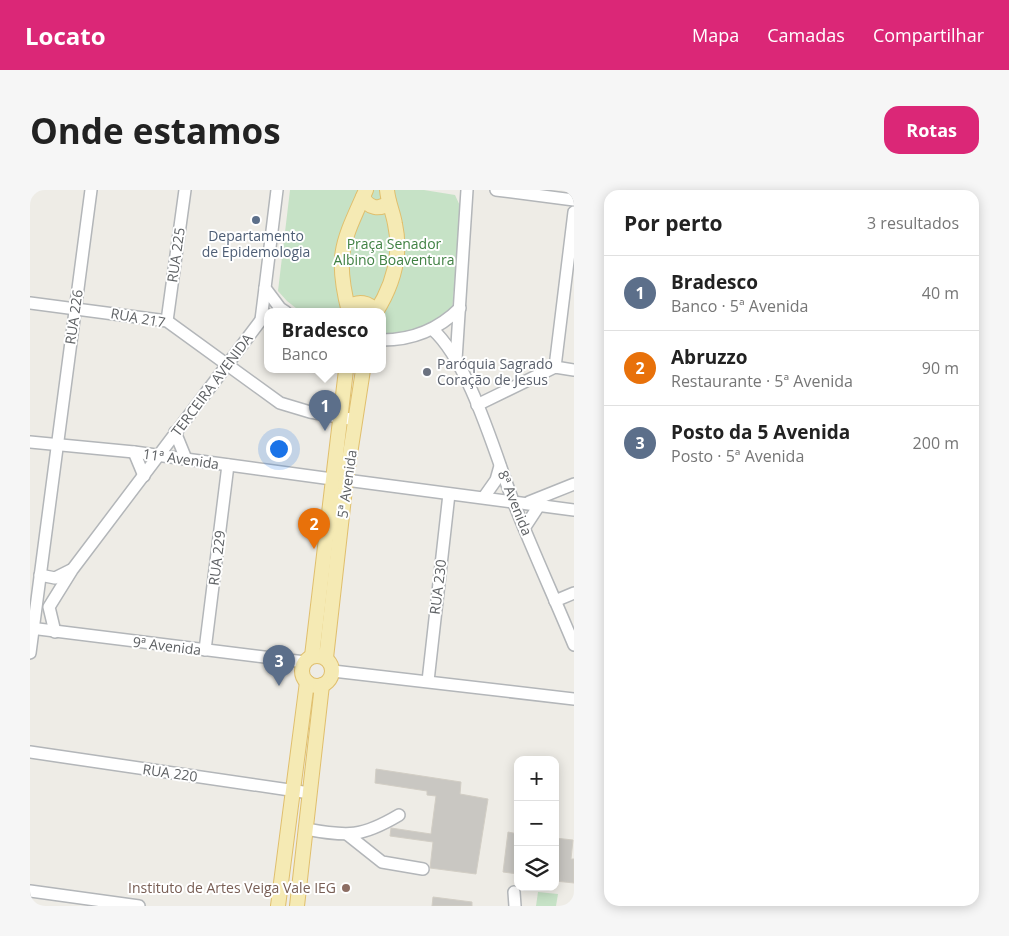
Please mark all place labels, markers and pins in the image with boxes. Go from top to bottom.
marker: Departamento de Epidemologia [250,214,262,226]
place label: Departamento de Epidemologia [202,226,310,261]
place label: Paróquia Sagrado Coração de Jesus [437,354,553,389]
marker: Paróquia Sagrado Coração de Jesus [421,366,433,378]
pin: 1 [309,390,341,431]
pin: 2 [298,508,330,549]
pin: 3 [263,645,295,686]
place label: Instituto de Artes Veiga Vale IEG [128,878,336,897]
marker: Instituto de Artes Veiga Vale IEG [340,882,352,894]

